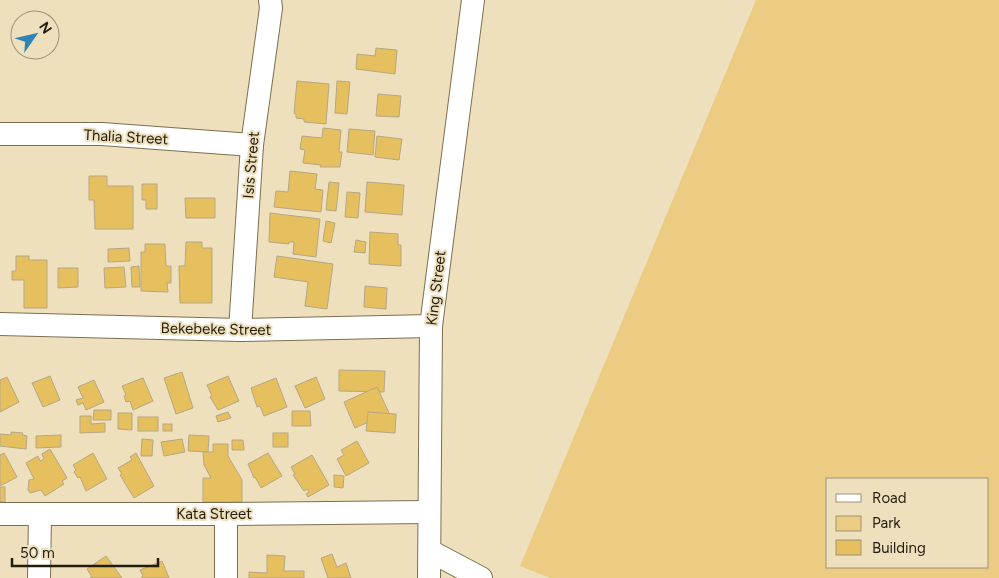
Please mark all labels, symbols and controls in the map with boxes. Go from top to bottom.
north arrow [10,10,60,60]
text: N [35,19,55,37]
street label: Thalia Street [83,126,169,148]
street label: Isis Street [239,130,263,199]
street label: King Street [422,249,450,327]
street label: Bekebeke Street [161,319,272,339]
legend [826,478,989,568]
text: Road [872,489,907,507]
street label: Kata Street [176,505,252,523]
text: Park [872,514,901,532]
scale bar [12,536,159,568]
text: Building [872,539,926,557]
text: 50 m [20,544,55,562]

